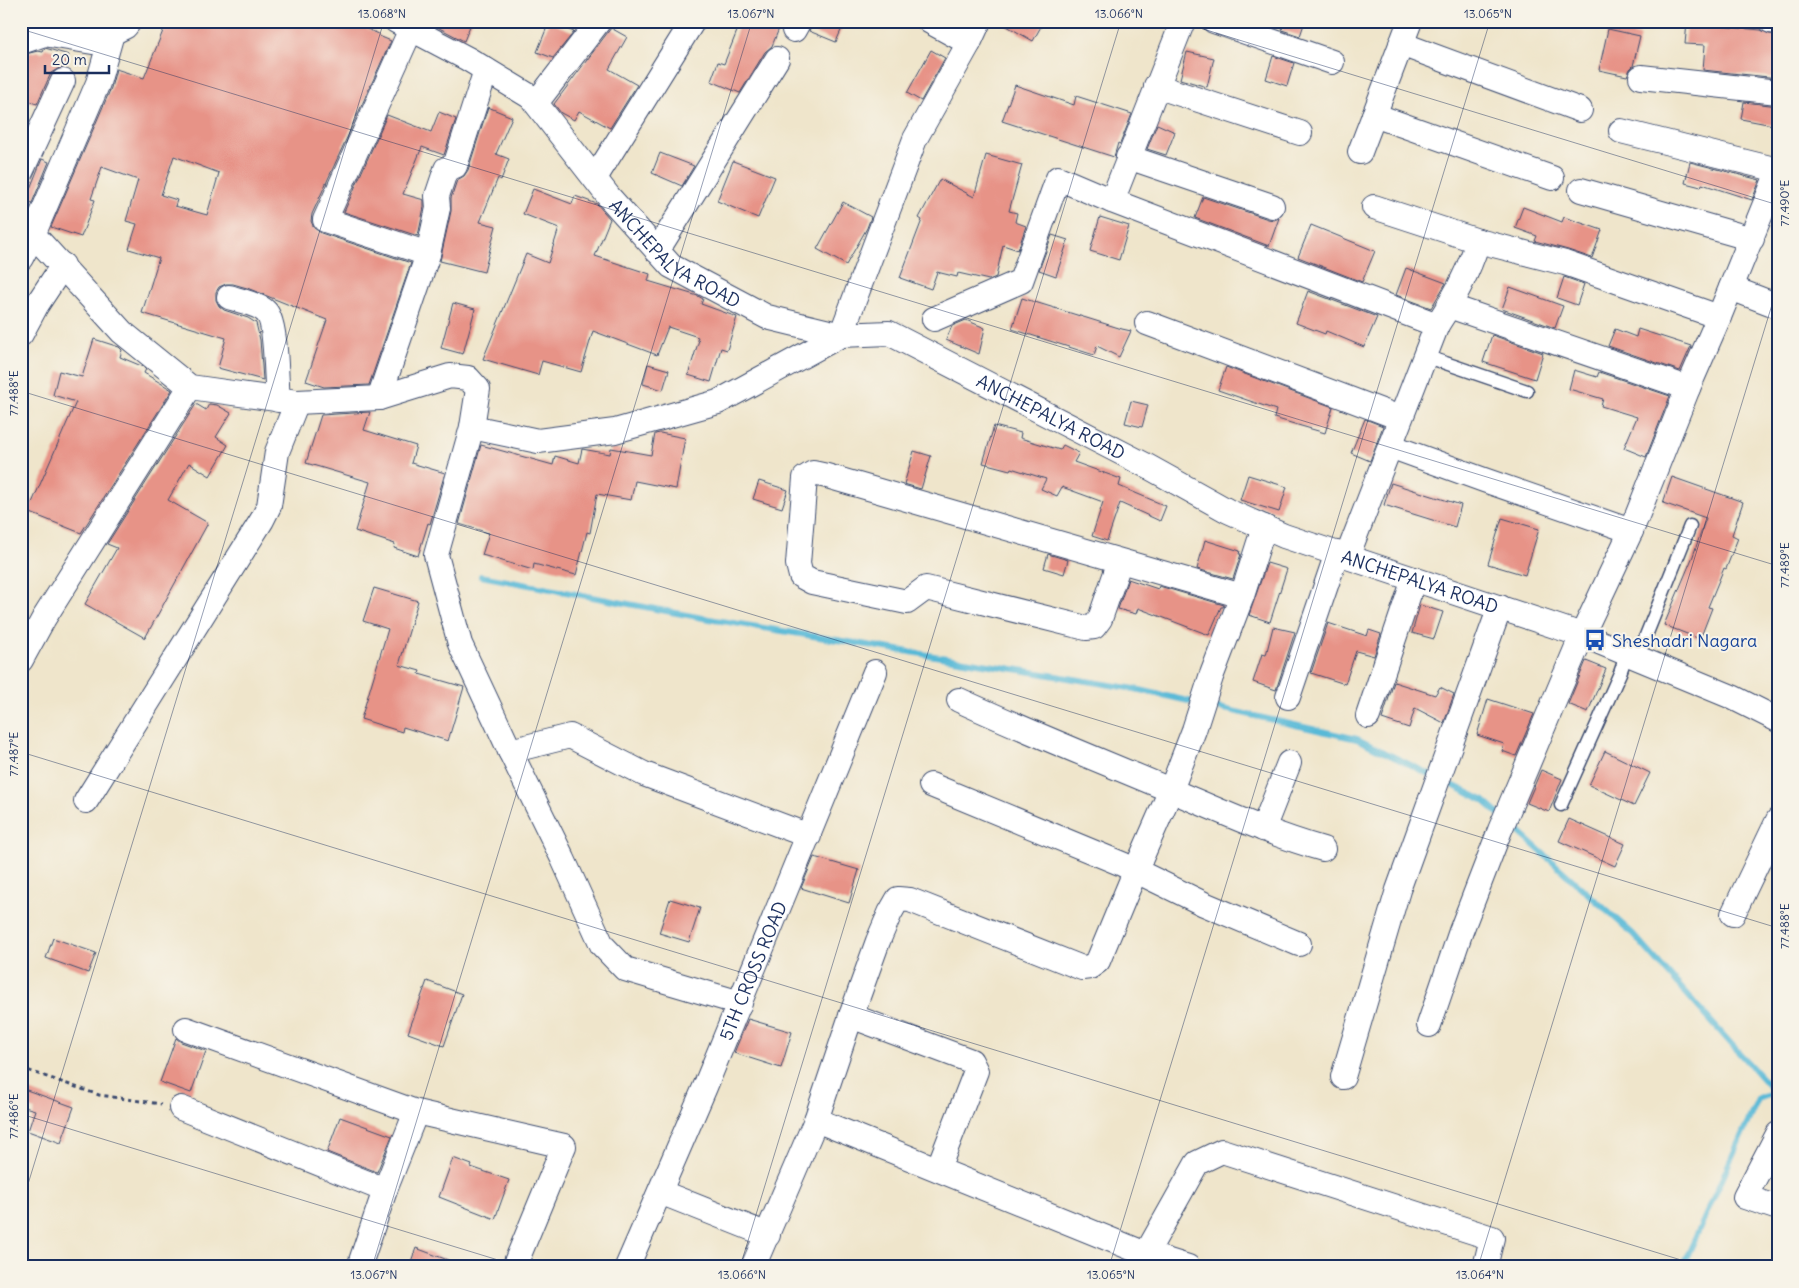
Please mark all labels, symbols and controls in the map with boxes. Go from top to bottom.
text: 13.068°N [358,6,406,21]
text: 13.067°N [727,6,775,21]
text: 13.066°N [1095,6,1143,21]
text: 13.065°N [1464,6,1512,21]
scale bar [45,42,109,74]
text: 20 m [52,50,87,69]
text: 77.490°E [1777,180,1792,226]
street label: ANCHEPALYA ROAD [605,194,745,313]
street label: ANCHEPALYA ROAD [973,369,1129,464]
text: 77.488°E [6,370,21,416]
text: 77.489°E [1777,542,1792,588]
street label: ANCHEPALYA ROAD [1338,544,1501,618]
bus stop icon: Sheshadri Nagara [1582,627,1608,653]
place label: Sheshadri Nagara [1612,629,1757,652]
text: 77.487°E [6,732,21,776]
street label: 5TH CROSS ROAD [714,898,791,1043]
text: 77.488°E [1777,903,1792,949]
text: 77.486°E [6,1093,21,1139]
text: 13.067°N [350,1267,398,1282]
text: 13.066°N [718,1267,766,1282]
text: 13.065°N [1087,1267,1135,1282]
text: 13.064°N [1456,1267,1504,1282]

